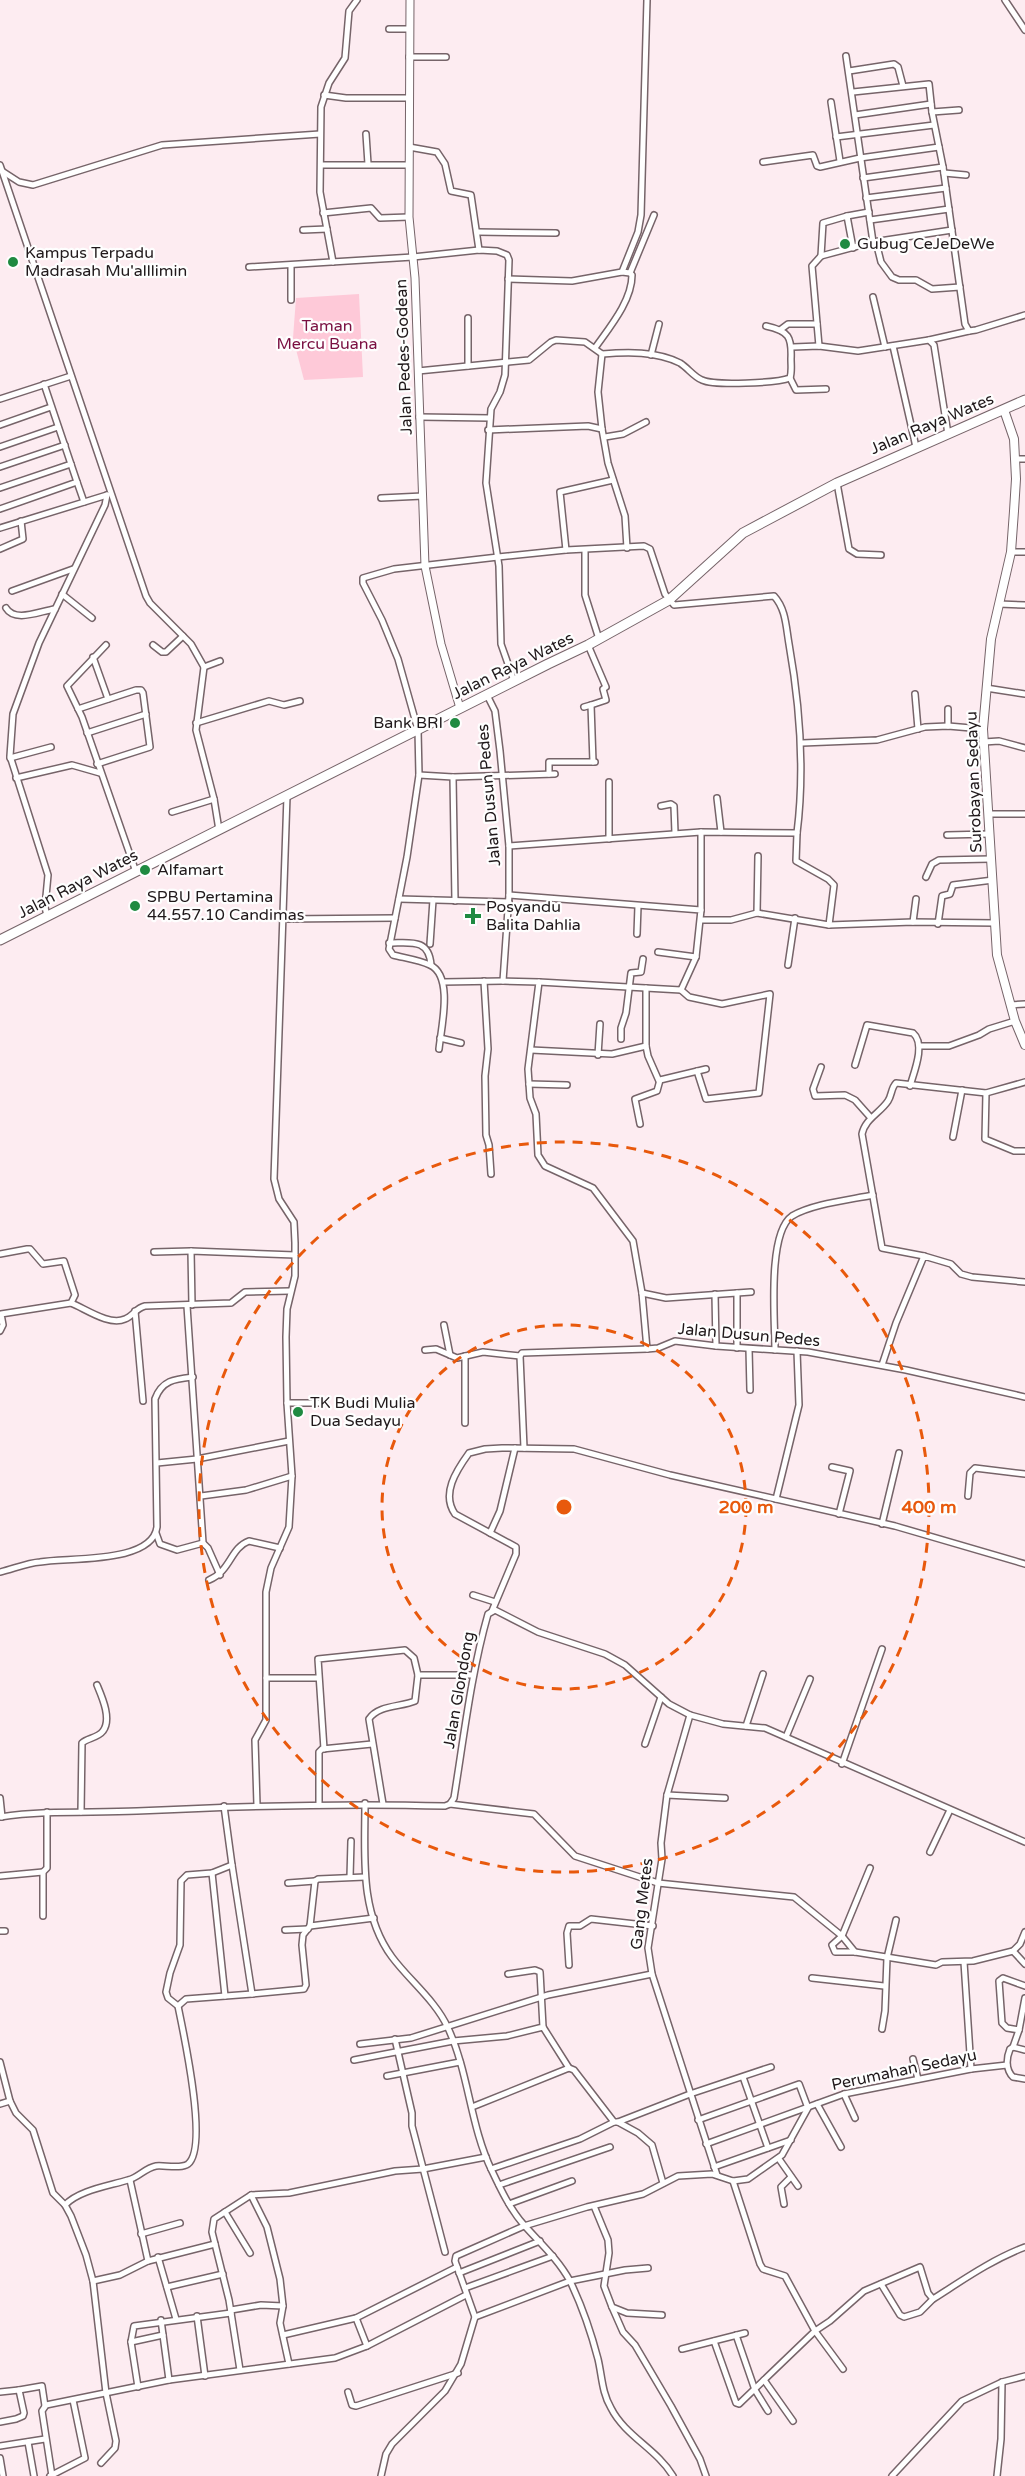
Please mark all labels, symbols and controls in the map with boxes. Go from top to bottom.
place label: Gubug CeJeDeWe [857,234,995,254]
marker: Gubug CeJeDeWe [838,237,852,251]
place label: Kampus Terpadu Madrasah Mu'alllimin [25,243,187,281]
marker: Kampus Terpadu Madrasah Mu'alllimin [6,255,20,269]
street label: Jalan Pedes-Godean [391,279,417,435]
park label: Taman Mercu Buana [276,316,378,354]
street label: Jalan Raya Wates [867,389,997,459]
street label: Jalan Raya Wates [449,628,577,704]
street label: Surobayan Sedayu [962,711,986,853]
place label: Bank BRI [373,713,443,733]
marker: Bank BRI [448,716,462,730]
street label: Jalan Dusun Pedes [473,723,505,867]
street label: Jalan Raya Wates [15,845,141,923]
place label: Alfamart [157,860,224,880]
marker: Alfamart [138,863,152,877]
place label: SPBU Pertamina 44.557.10 Candimas [147,887,304,925]
place label: Posyandu Balita Dahlia [486,897,581,935]
marker: SPBU Pertamina 44.557.10 Candimas [128,899,142,913]
marker: Posyandu Balita Dahlia [464,907,482,925]
street label: Jalan Dusun Pedes [677,1319,821,1351]
place label: TK Budi Mulia Dua Sedayu [310,1393,416,1431]
marker: TK Budi Mulia Dua Sedayu [291,1405,305,1419]
text: 200 m [718,1496,774,1518]
text: 400 m [901,1496,957,1518]
centre of rings [554,1497,574,1517]
street label: Jalan Glondong [439,1630,479,1750]
street label: Gang Metes [626,1857,658,1951]
street label: Perumahan Sedayu [830,2045,978,2095]

